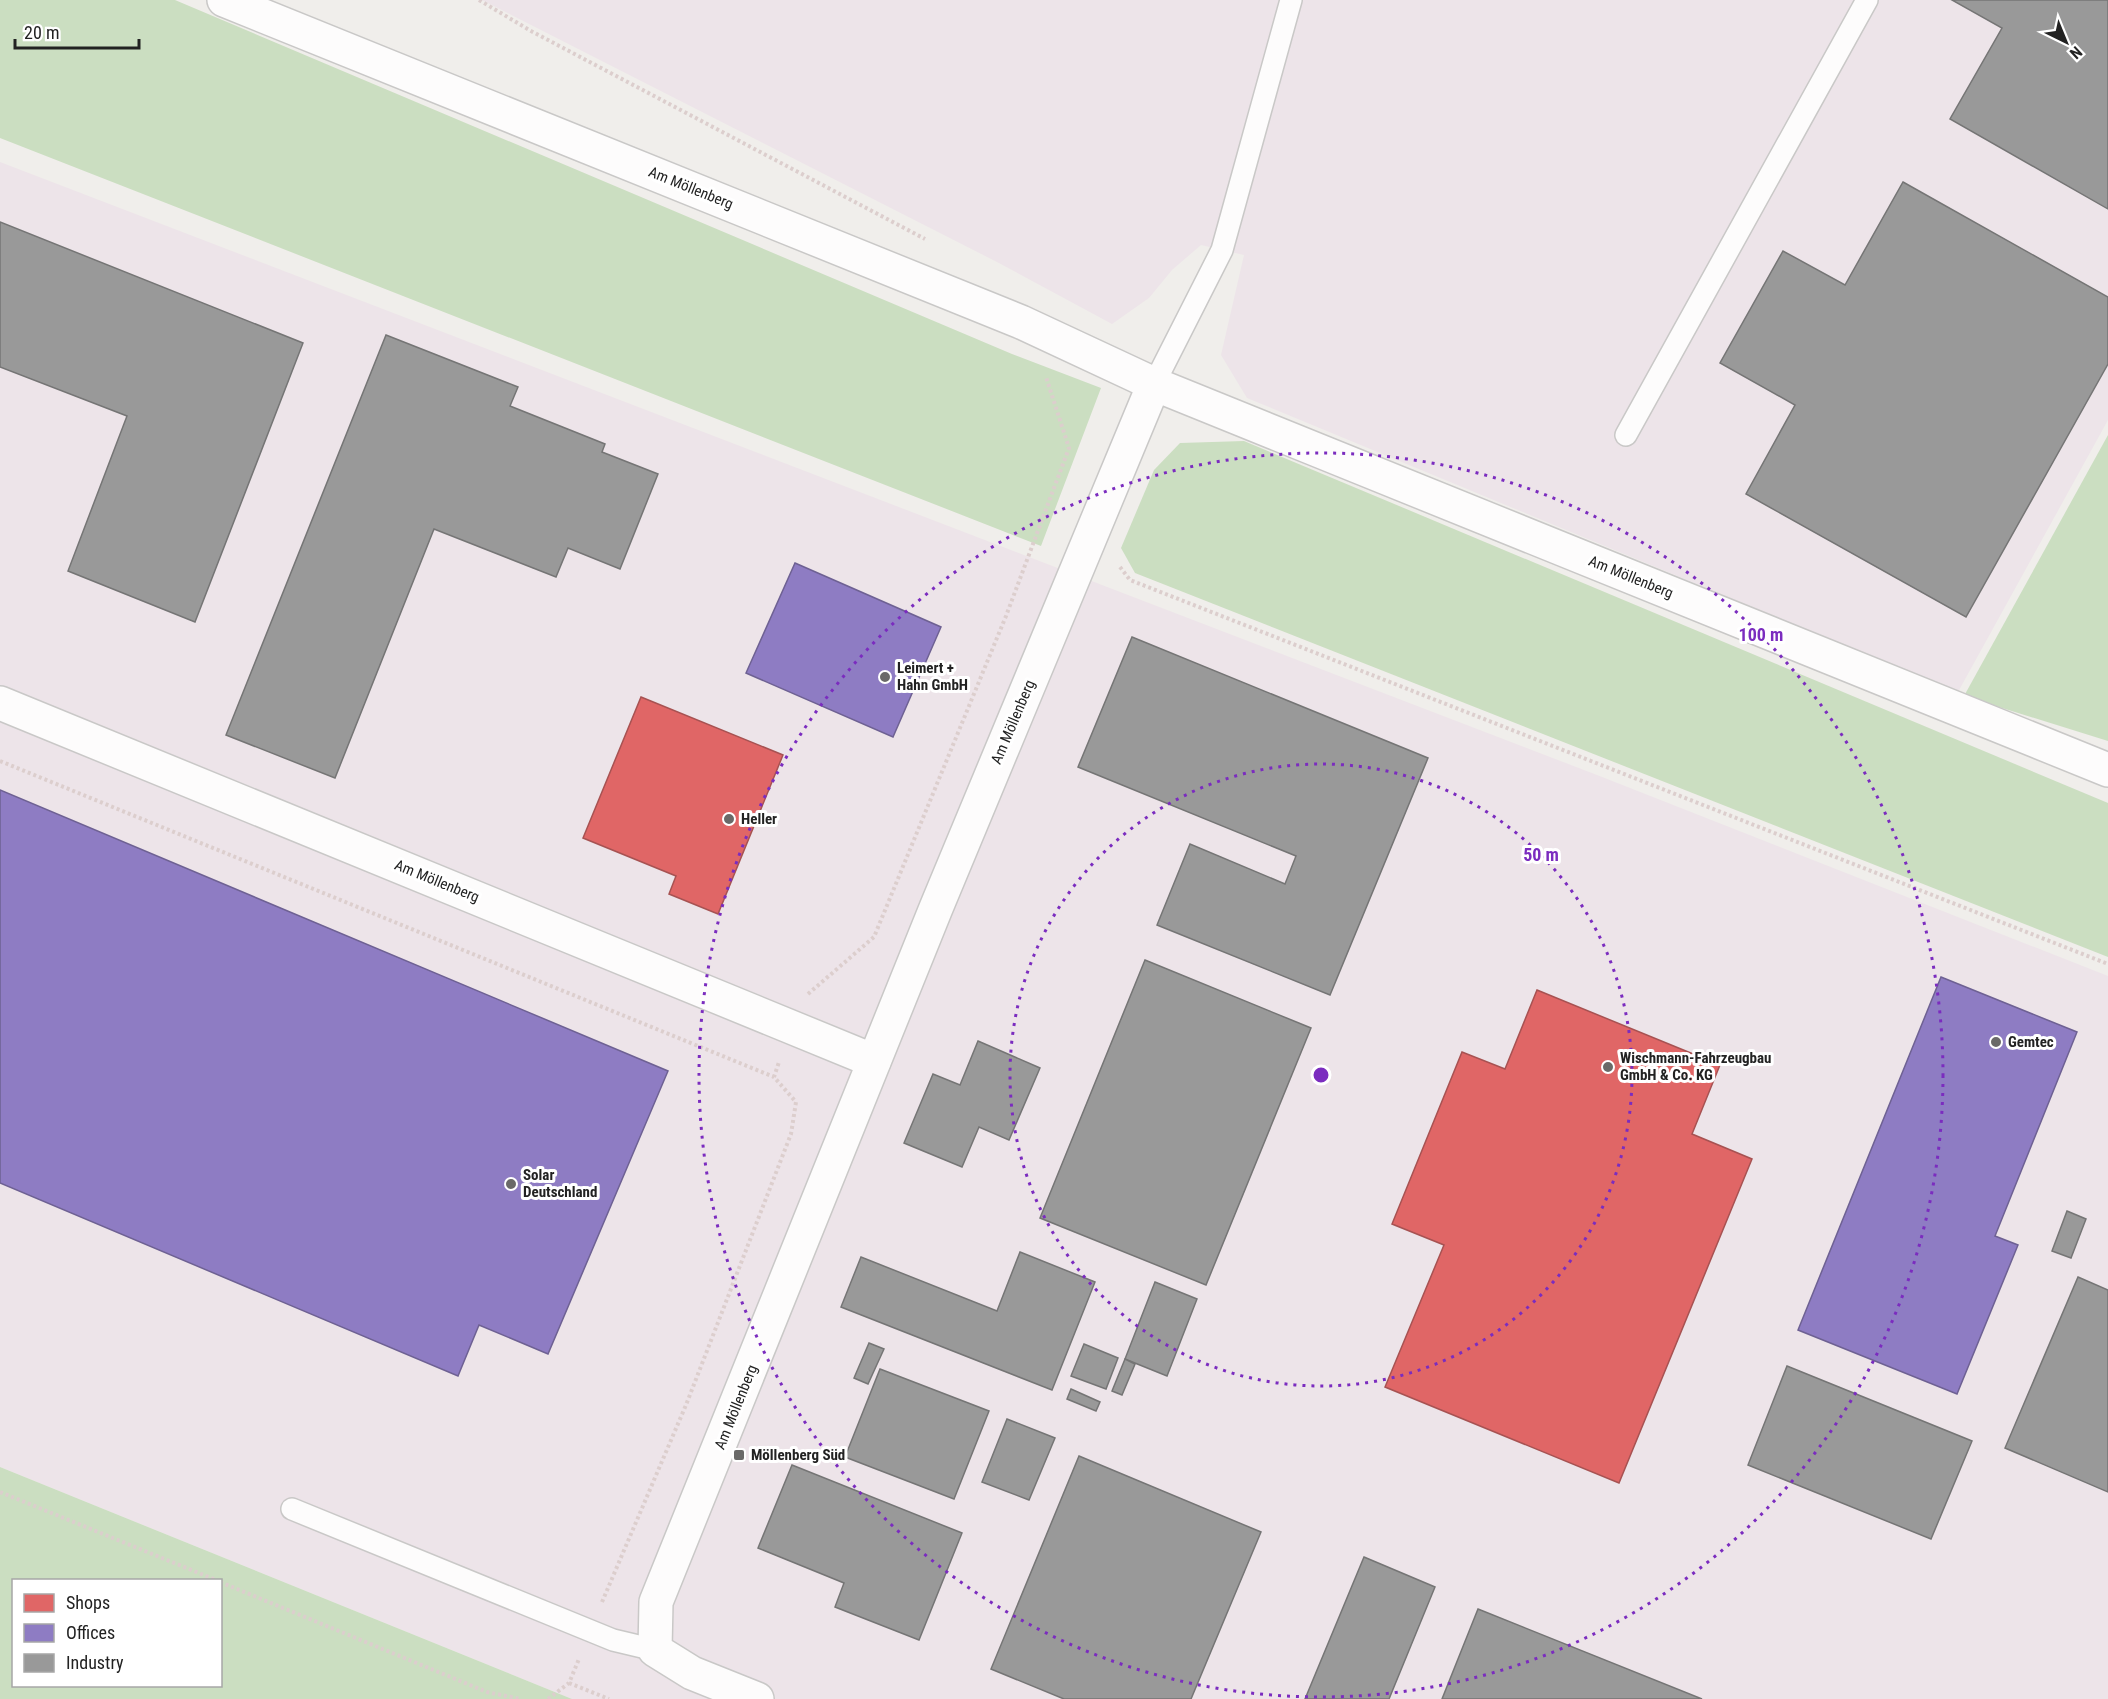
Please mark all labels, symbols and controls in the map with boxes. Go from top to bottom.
scale bar [15,12,140,50]
north arrow [2036,12,2096,72]
text: 20 m [24,22,59,43]
text: N [2066,42,2086,63]
street label: Am Möllenberg [646,163,736,213]
street label: Am Möllenberg [1586,552,1676,602]
text: 100 m [1739,624,1783,645]
place label: Leimert + Hahn GmbH [897,659,968,694]
marker: Leimert + Hahn GmbH [878,670,892,684]
street label: Am Möllenberg [987,677,1039,767]
place label: Heller [741,810,777,828]
marker: Heller [722,812,736,826]
text: 50 m [1523,844,1559,865]
street label: Am Möllenberg [392,856,482,906]
place label: Gemtec [2008,1033,2054,1051]
marker: Gemtec [1989,1035,2003,1049]
place label: Wischmann-Fahrzeugbau GmbH & Co. KG [1620,1049,1771,1084]
marker: Wischmann-Fahrzeugbau GmbH & Co. KG [1601,1060,1615,1074]
centre of rings [1311,1065,1331,1085]
place label: Solar Deutschland [523,1166,597,1201]
marker: Solar Deutschland [504,1177,518,1191]
street label: Am Möllenberg [711,1362,761,1452]
place label: Möllenberg Süd [751,1446,845,1464]
marker: Möllenberg Süd [732,1448,746,1462]
legend [12,1579,222,1687]
text: Shops [66,1592,110,1613]
text: Offices [66,1622,115,1643]
text: Industry [66,1652,124,1673]

